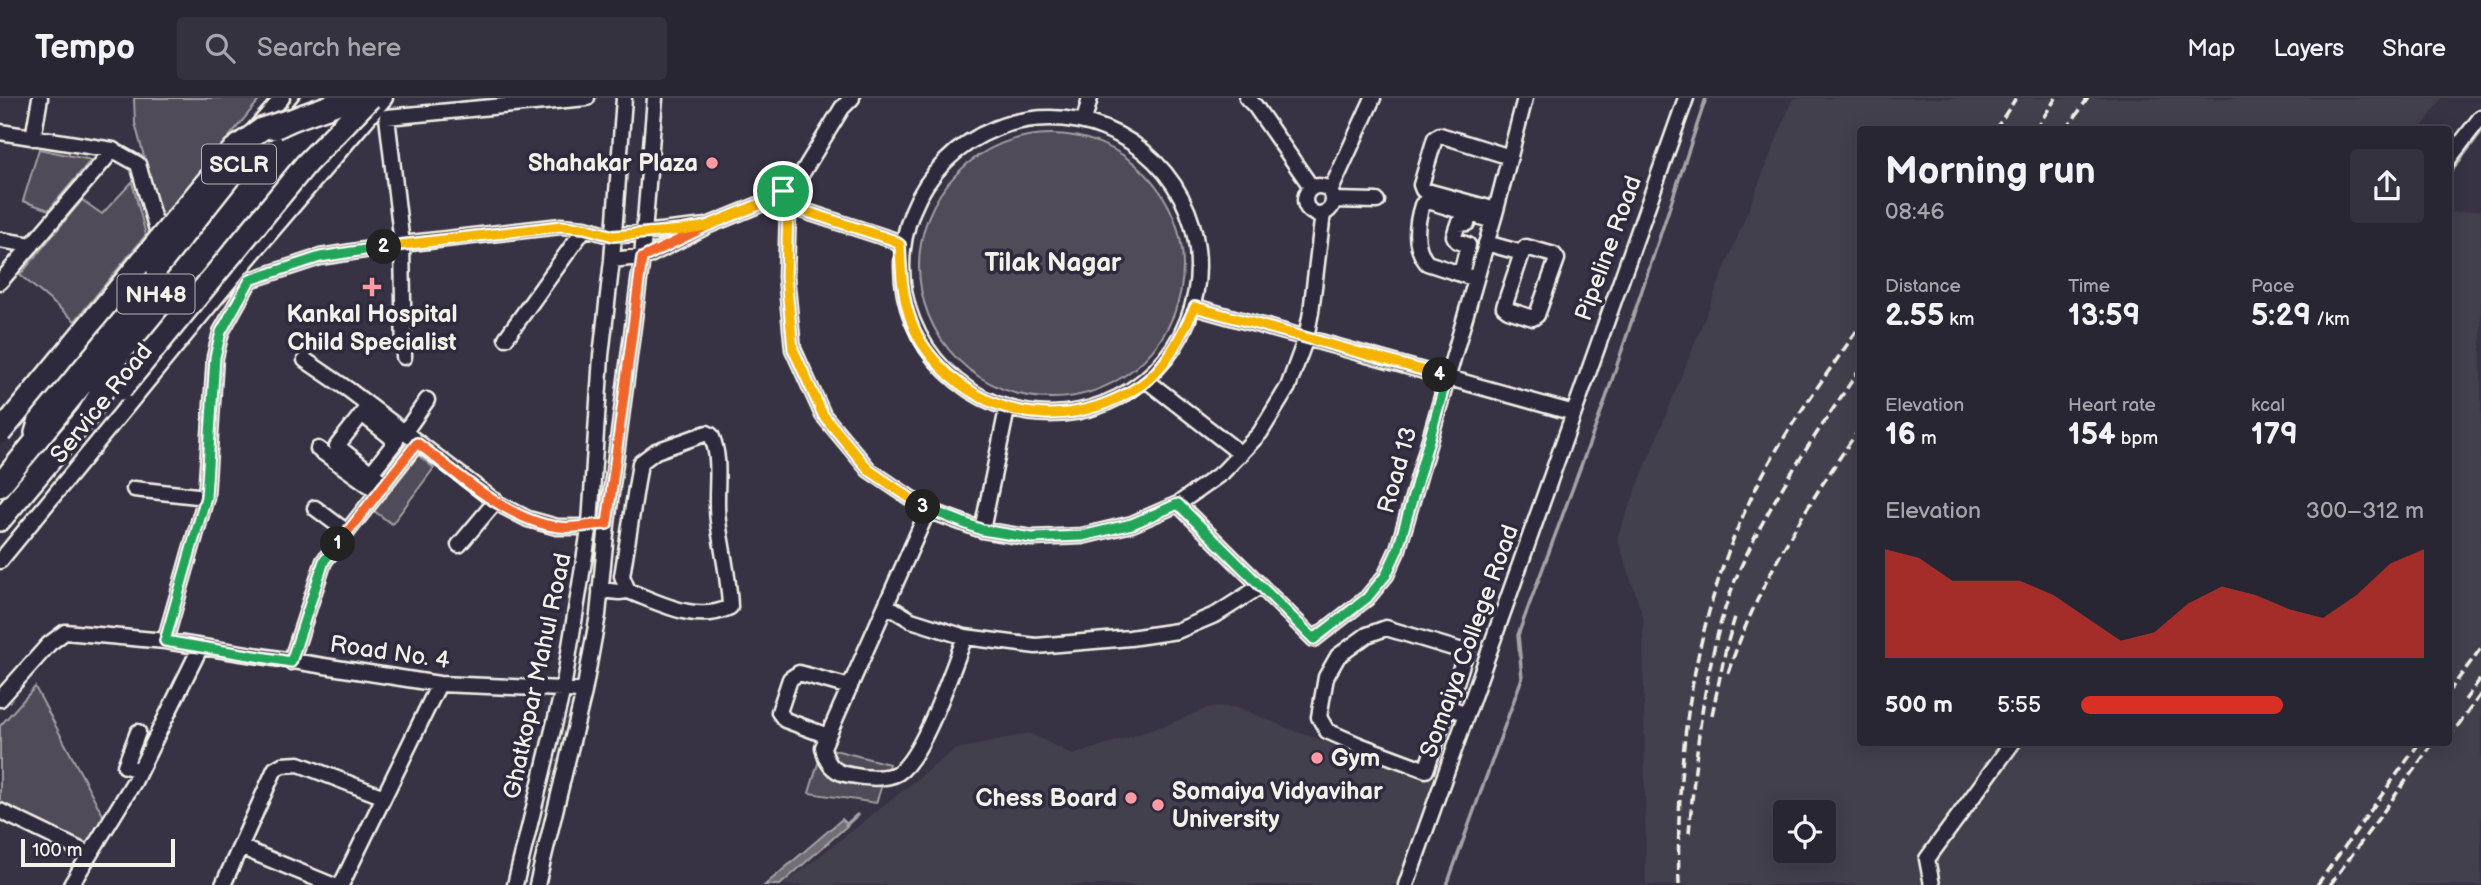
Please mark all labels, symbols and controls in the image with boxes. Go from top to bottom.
search box [177,17,667,80]
text: Tempo [35,28,135,68]
icon: search [201,29,239,67]
text: Search here [257,33,401,64]
text: Map [2187,34,2235,63]
text: Layers [2273,34,2344,63]
text: Share [2382,34,2446,63]
road number: SCLR [202,144,276,184]
place label: Shahakar Plaza [528,149,698,178]
text: Morning run [1885,149,2096,194]
button: share [2350,149,2424,223]
marker: Shahakar Plaza [704,155,720,171]
pin [753,161,813,221]
icon: arrive [764,172,802,210]
street label: Pipeline Road [1569,172,1648,325]
text: 08:46 [1885,198,1945,226]
pin: 2 [366,230,402,264]
text: 2 [378,235,389,258]
district label: Tilak Nagar [985,248,1122,279]
road number: NH48 [118,274,194,314]
text: Distance [1885,275,1961,298]
text: Time [2068,275,2110,298]
text: Pace [2251,275,2294,298]
marker: Kankal Hospital Child Specialist [362,277,382,297]
text: 2.55 [1885,298,1944,334]
text: 13:59 [2068,298,2140,334]
text: 5:29 [2251,298,2311,334]
place label: Kankal Hospital Child Specialist [286,300,458,357]
text: km [1944,308,1974,331]
text: /km [2311,308,2350,331]
street label: Service Road [44,337,159,469]
pin: 4 [1422,358,1458,392]
text: 4 [1434,363,1445,386]
text: Elevation [1885,394,1964,417]
text: Heart rate [2068,394,2156,417]
text: kcal [2251,394,2285,417]
text: 16 [1885,417,1916,453]
text: 154 [2068,417,2116,453]
text: 179 [2251,417,2298,453]
street label: Road 13 [1371,424,1424,517]
text: m [1916,427,1937,450]
text: bpm [2116,427,2158,450]
pin: 3 [906,490,940,524]
text: 3 [917,495,928,518]
text: Elevation [1885,497,1981,525]
text: 300–312 m [2306,497,2424,525]
street label: Somaiya College Road [1414,521,1525,762]
pin: 1 [320,526,356,562]
text: 1 [334,532,342,555]
street label: Ghatkopar Mahul Road [497,551,578,802]
street label: Road No. 4 [328,630,452,675]
text: 500 m [1885,691,1953,719]
text: 5:55 [1997,691,2041,719]
place label: Gym [1331,744,1380,773]
marker: Gym [1309,750,1325,766]
place label: Somaiya Vidyavihar University [1172,777,1383,834]
place label: Chess Board [976,784,1117,813]
marker: Chess Board [1123,790,1139,806]
marker: Somaiya Vidyavihar University [1150,797,1166,813]
map controls [1773,800,1836,863]
button: locate [1773,800,1836,863]
scale bar [21,836,175,868]
text: 100 m [32,839,83,862]

